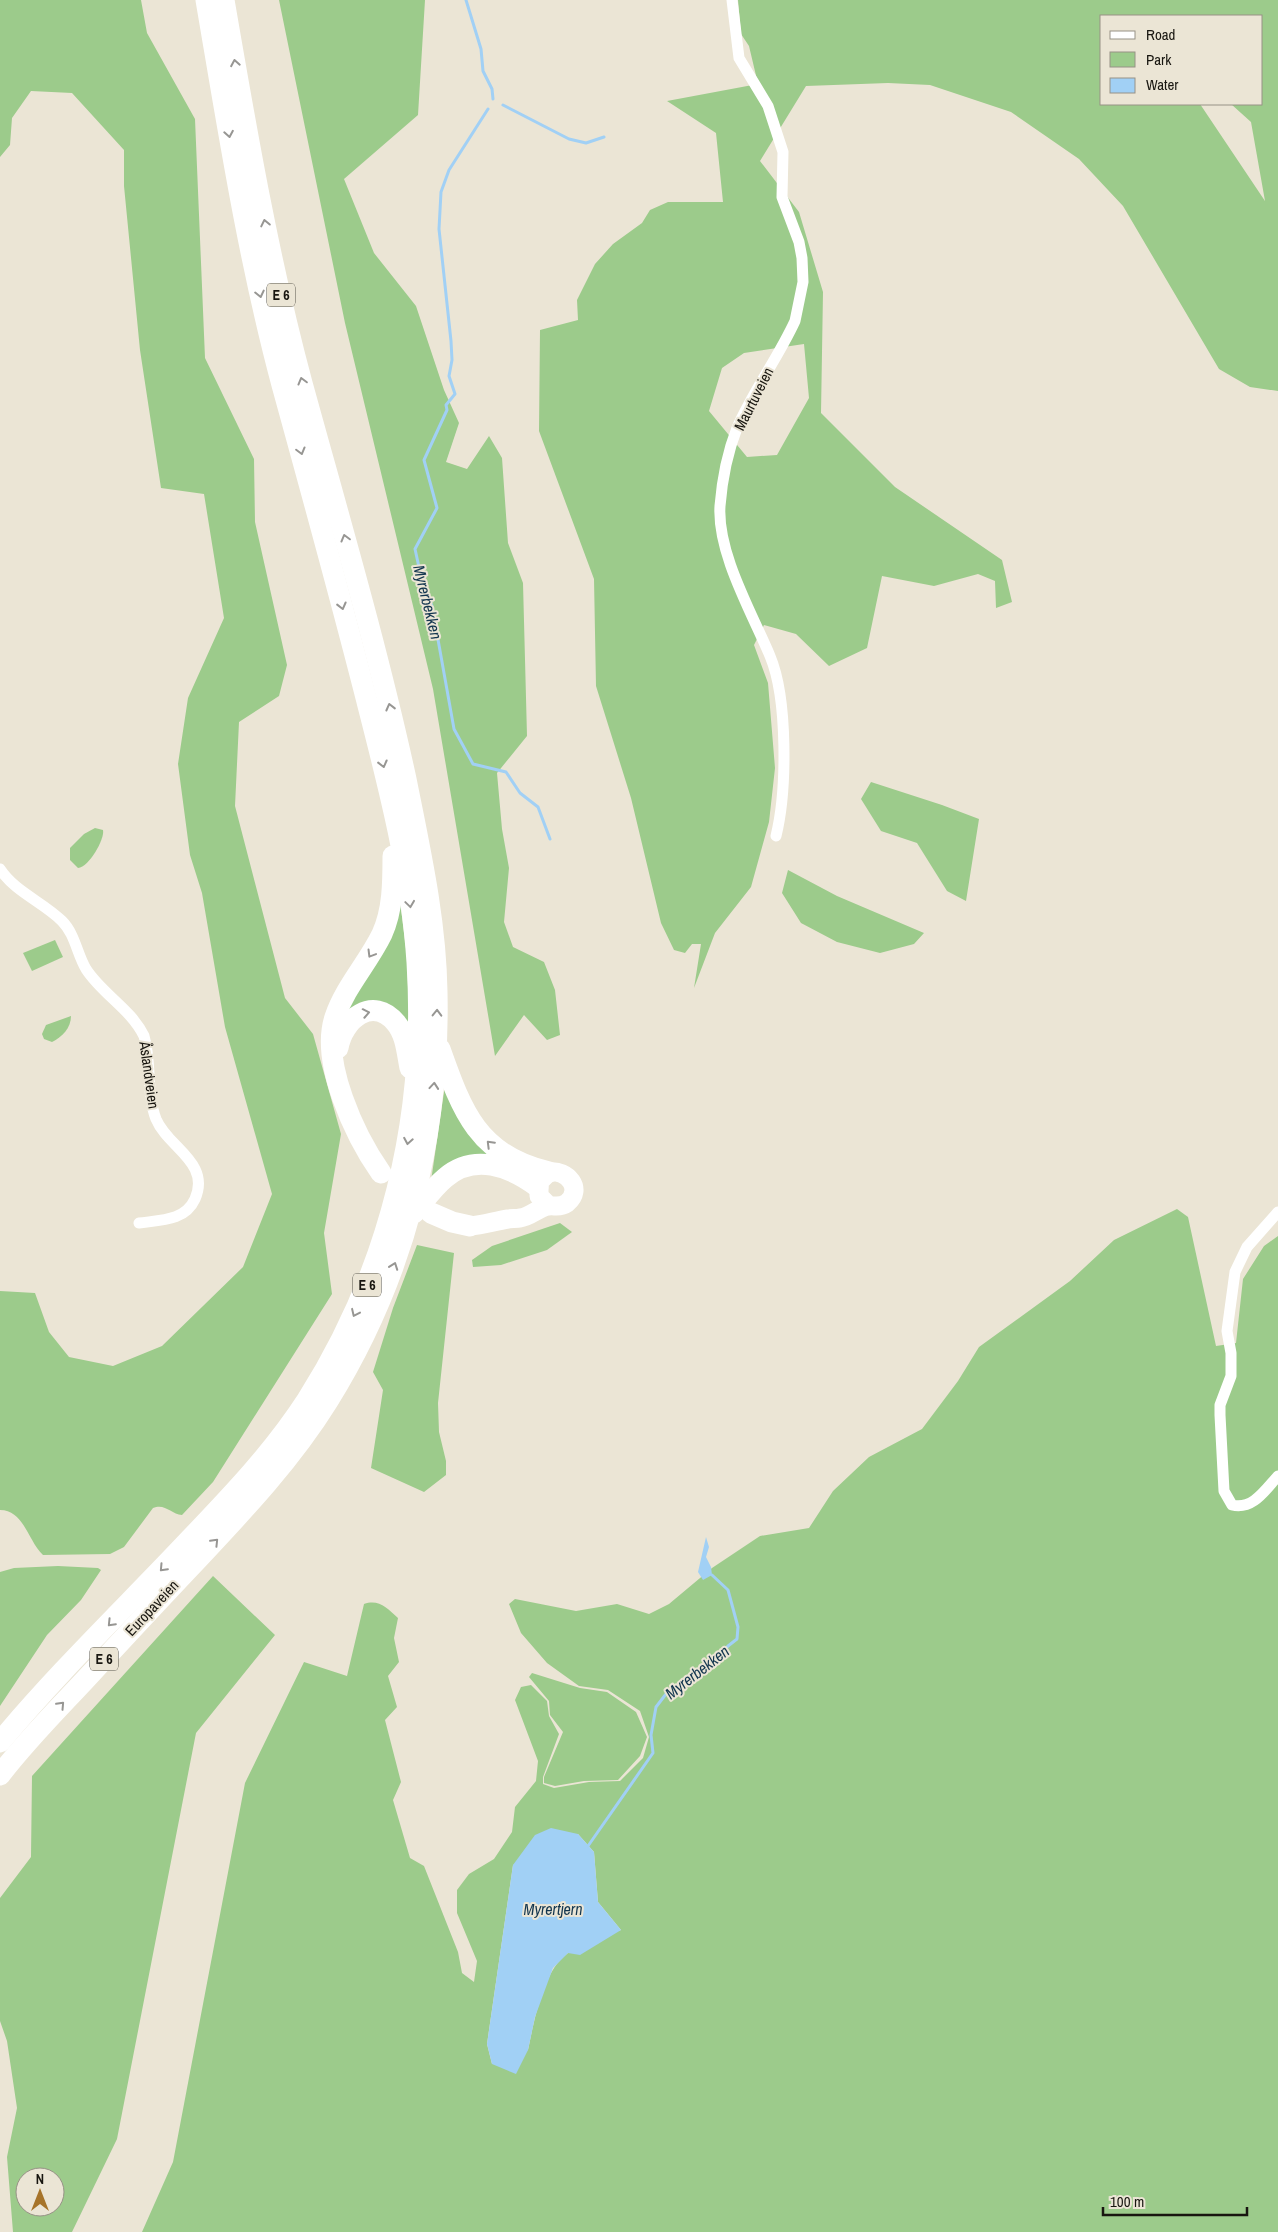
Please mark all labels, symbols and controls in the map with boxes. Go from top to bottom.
legend [1100,15,1263,105]
text: Road [1146,24,1175,45]
text: Park [1146,49,1172,70]
one-way arrow [231,59,241,68]
text: Water [1146,74,1178,95]
one-way arrow [223,130,233,139]
one-way arrow [260,218,271,227]
road number: E 6 [267,284,295,306]
one-way arrow [254,289,265,298]
street label: Maurtuveien [729,364,778,434]
one-way arrow [297,377,308,386]
one-way arrow [295,447,305,455]
one-way arrow [340,533,351,542]
water label: Myrerbekken [408,563,448,641]
one-way arrow [337,602,347,610]
one-way arrow [385,703,396,712]
one-way arrow [377,759,387,767]
one-way arrow [405,900,415,908]
one-way arrow [367,948,377,957]
one-way arrow [362,1009,371,1019]
one-way arrow [432,1009,442,1017]
street label: Åslandveien [134,1039,165,1110]
one-way arrow [428,1081,439,1089]
one-way arrow [404,1137,414,1146]
one-way arrow [487,1141,496,1150]
one-way arrow [388,1262,398,1271]
road number: E 6 [353,1274,381,1296]
one-way arrow [350,1308,361,1317]
one-way arrow [209,1538,218,1547]
one-way arrow [160,1562,169,1571]
street label: Europaveien [120,1575,183,1640]
one-way arrow [108,1617,117,1626]
water label: Myrerbekken [660,1640,734,1704]
road number: E 6 [90,1648,118,1670]
one-way arrow [55,1702,64,1711]
water label: Myrertjern [523,1898,583,1920]
north arrow [15,2167,65,2217]
text: N [36,2170,44,2188]
scale bar [1103,2184,1247,2216]
text: 100 m [1110,2191,1144,2212]

